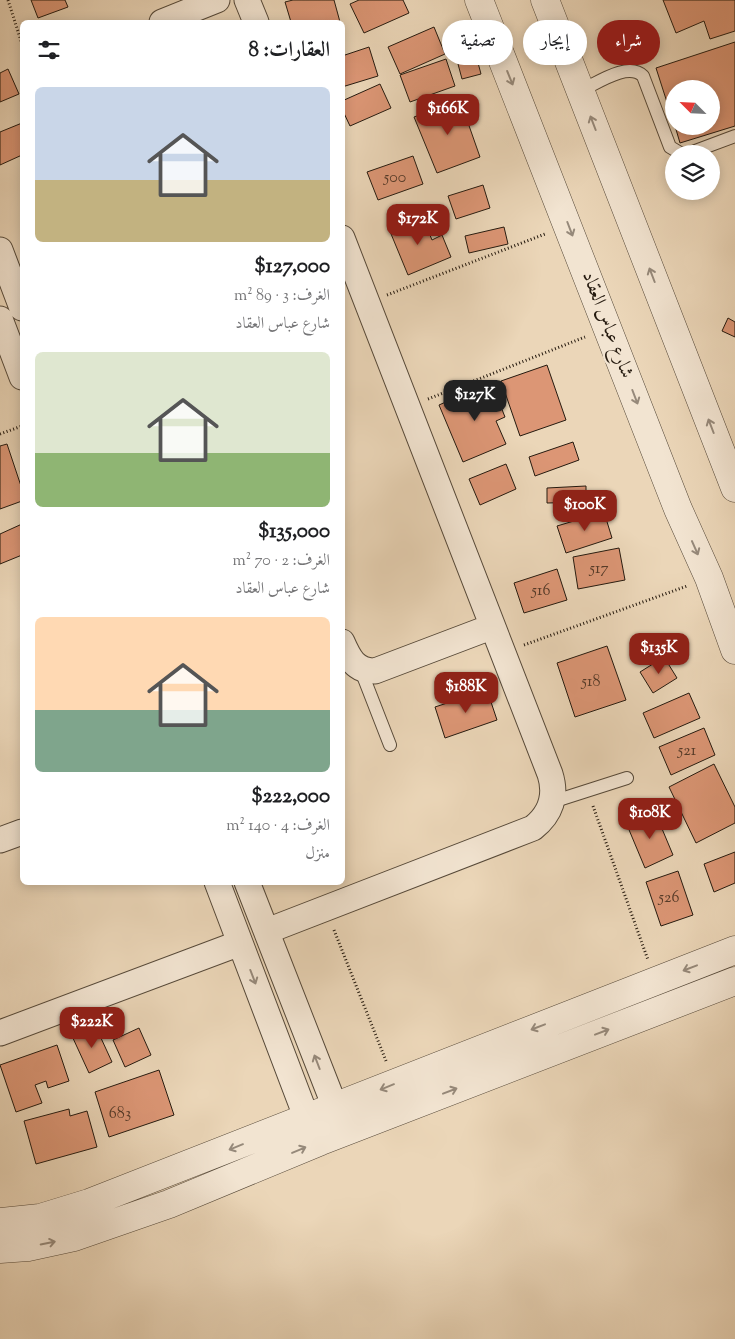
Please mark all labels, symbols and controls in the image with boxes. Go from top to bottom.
chip: تصفية [442,20,513,65]
chip: إيجار [523,20,587,65]
chip: شراء [597,20,660,65]
icon: filters [35,36,63,64]
text: العقارات: 8 [249,36,330,66]
one-way arrow [506,70,515,85]
north arrow [665,80,720,135]
map controls [665,80,720,200]
pin: $166K [413,94,483,136]
text: $166K [427,98,469,121]
one-way arrow [588,116,597,132]
icon: home [138,120,228,210]
button: layers [665,145,720,200]
house number: 500 [383,167,406,190]
pin: $172K [383,204,453,246]
text: $172K [398,208,438,231]
one-way arrow [566,221,575,236]
text: $127,000 [254,252,330,282]
street label: شارع عباس العقاد [574,268,640,382]
one-way arrow [647,268,656,283]
text: الغرف: 3 · 89 m² [234,285,330,308]
text: شارع عباس العقاد [235,313,330,336]
pin: $127K [440,380,510,422]
text: $127K [454,384,496,407]
icon: home [138,385,228,475]
one-way arrow [630,389,640,404]
one-way arrow [706,419,715,434]
pin: $100K [550,490,620,532]
text: $100K [564,494,606,517]
text: $135,000 [258,517,330,547]
one-way arrow [691,540,700,555]
text: الغرف: 2 · 70 m² [232,550,330,573]
house number: 517 [589,558,608,581]
text: شارع عباس العقاد [235,578,330,601]
house number: 516 [531,580,550,603]
pin: $135K [624,632,694,675]
text: $135K [640,637,678,660]
icon: home [138,650,228,740]
house number: 518 [581,671,600,694]
pin: $188K [431,672,501,714]
text: $188K [445,676,487,699]
house number: 521 [677,740,697,763]
text: $222,000 [251,782,330,812]
pin: $108K [615,798,685,840]
text: $108K [629,802,671,825]
text: الغرف: 4 · 140 m² [226,815,330,838]
text: منزل [305,843,330,866]
house number: 526 [658,887,679,910]
one-way arrow [682,964,698,973]
one-way arrow [249,969,258,984]
pin: $222K [57,1006,127,1049]
text: $222K [71,1011,113,1034]
one-way arrow [531,1023,546,1032]
one-way arrow [594,1027,609,1036]
one-way arrow [312,1055,321,1070]
one-way arrow [380,1082,395,1092]
one-way arrow [442,1086,457,1095]
house number: 683 [109,1103,131,1126]
one-way arrow [229,1142,244,1152]
one-way arrow [291,1145,306,1155]
one-way arrow [40,1238,56,1247]

